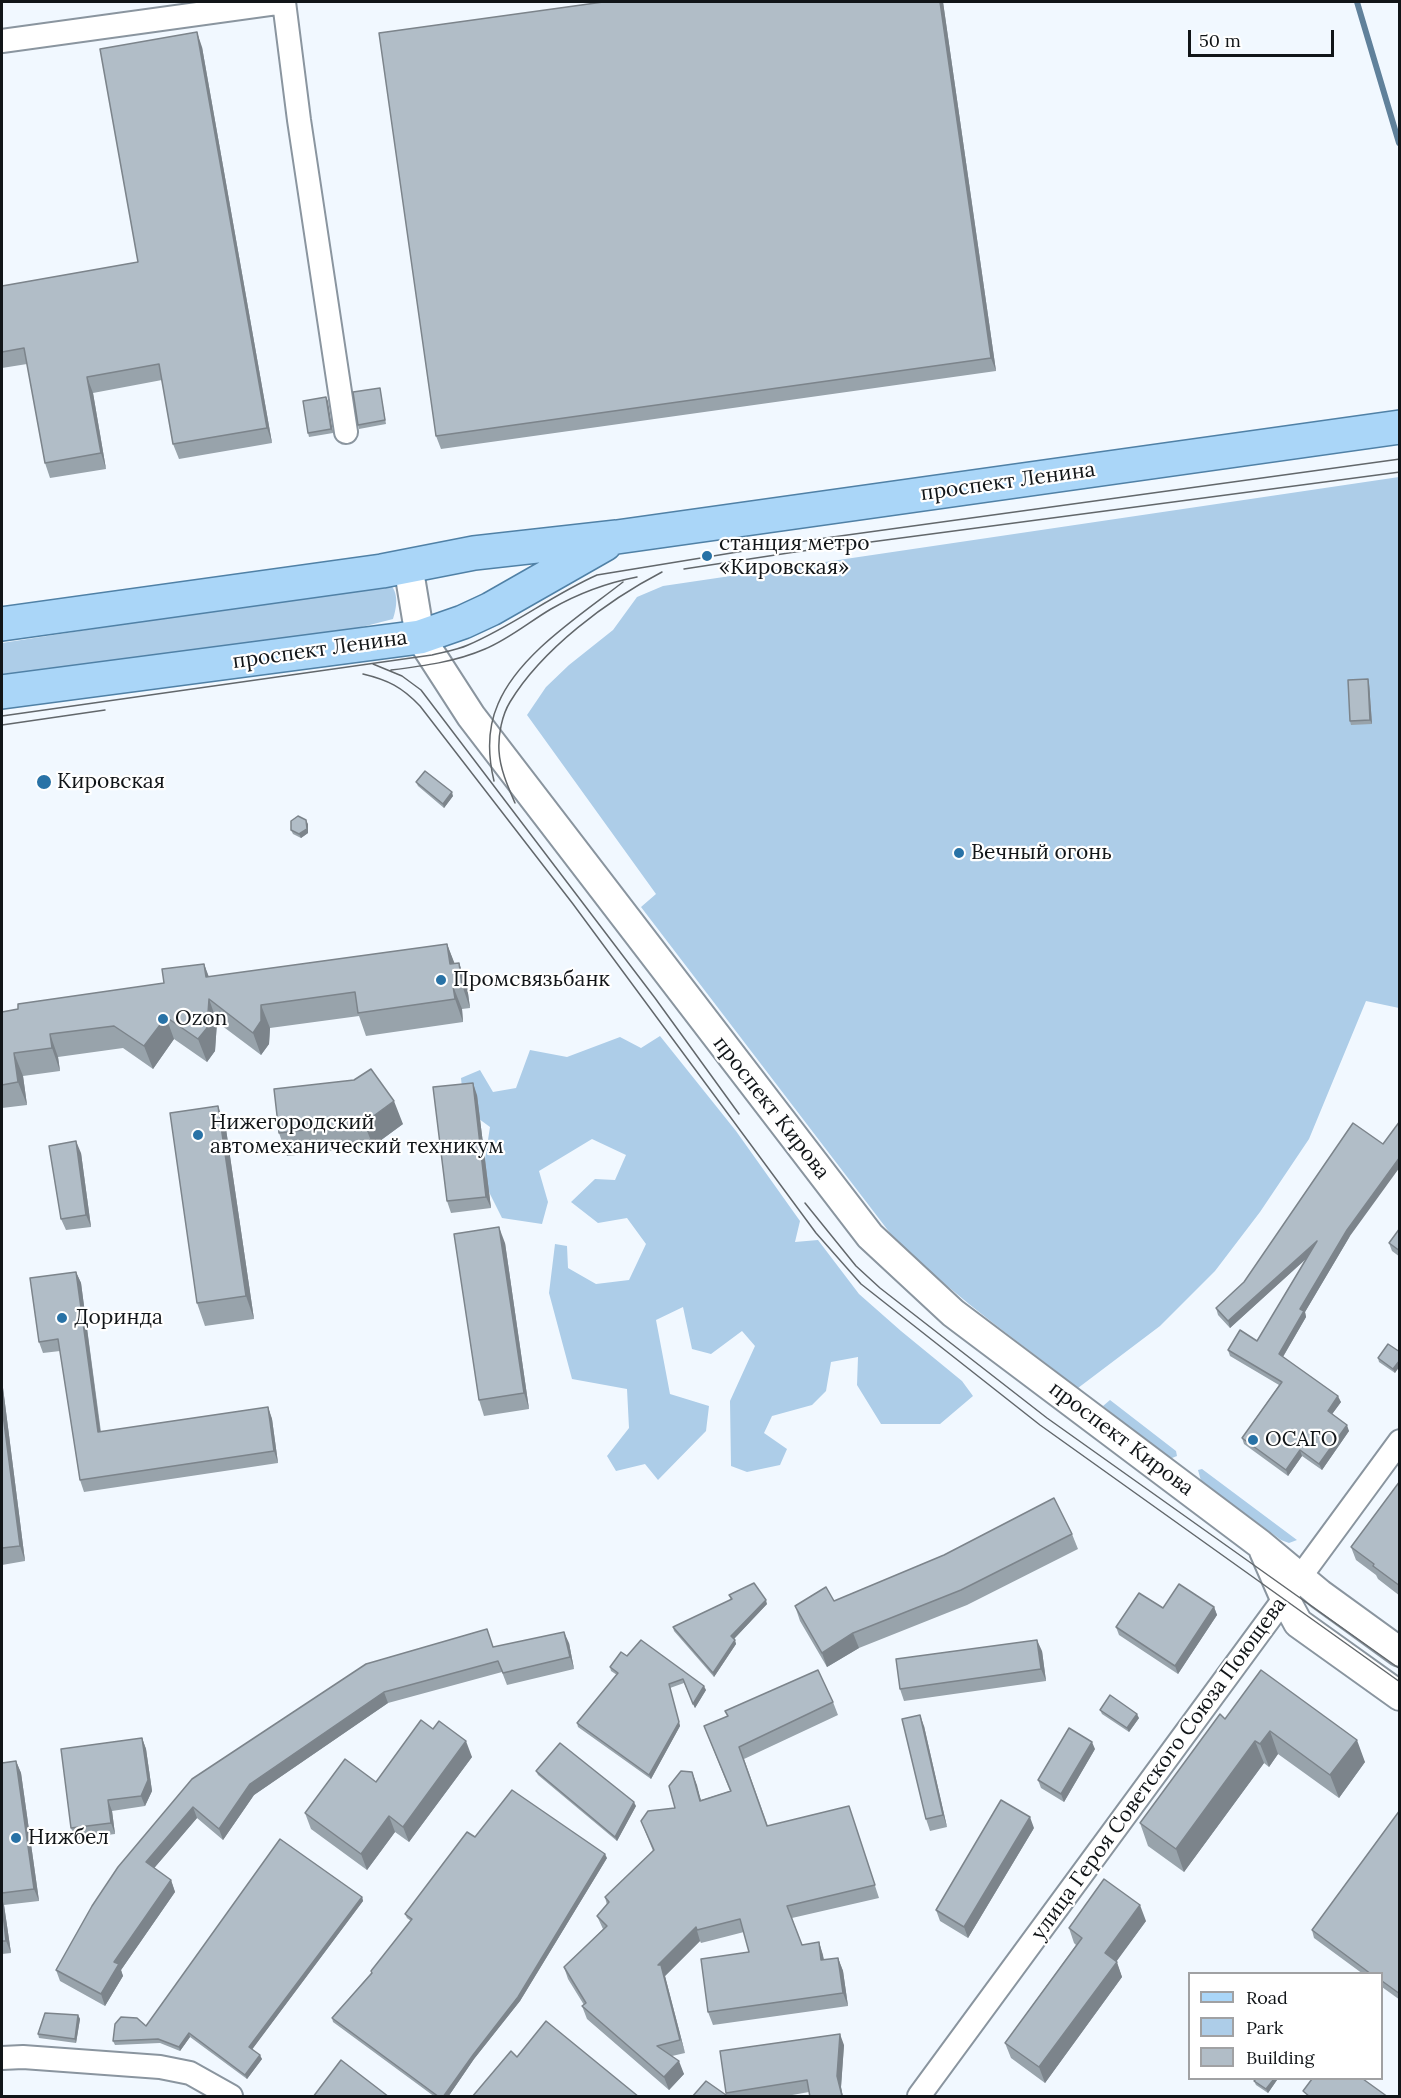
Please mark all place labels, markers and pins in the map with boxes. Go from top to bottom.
place label: станция метро «Кировская» [719,531,870,581]
marker: станция метро «Кировская» [700,549,714,563]
place label: Кировская [57,769,165,795]
marker: Кировская [35,773,53,791]
place label: Вечный огонь [971,840,1112,866]
marker: Вечный огонь [952,846,966,860]
place label: Промсвязьбанк [453,967,610,993]
marker: Промсвязьбанк [434,973,448,987]
place label: Ozon [175,1006,227,1032]
marker: Ozon [156,1012,170,1026]
place label: Нижегородский автомеханический техникум [210,1110,504,1160]
marker: Нижегородский автомеханический техникум [191,1128,205,1142]
place label: Доринда [74,1305,163,1331]
marker: Доринда [55,1311,69,1325]
place label: ОСАГО [1265,1427,1337,1453]
marker: ОСАГО [1246,1433,1260,1447]
place label: Нижбел [28,1825,109,1851]
marker: Нижбел [9,1831,23,1845]

